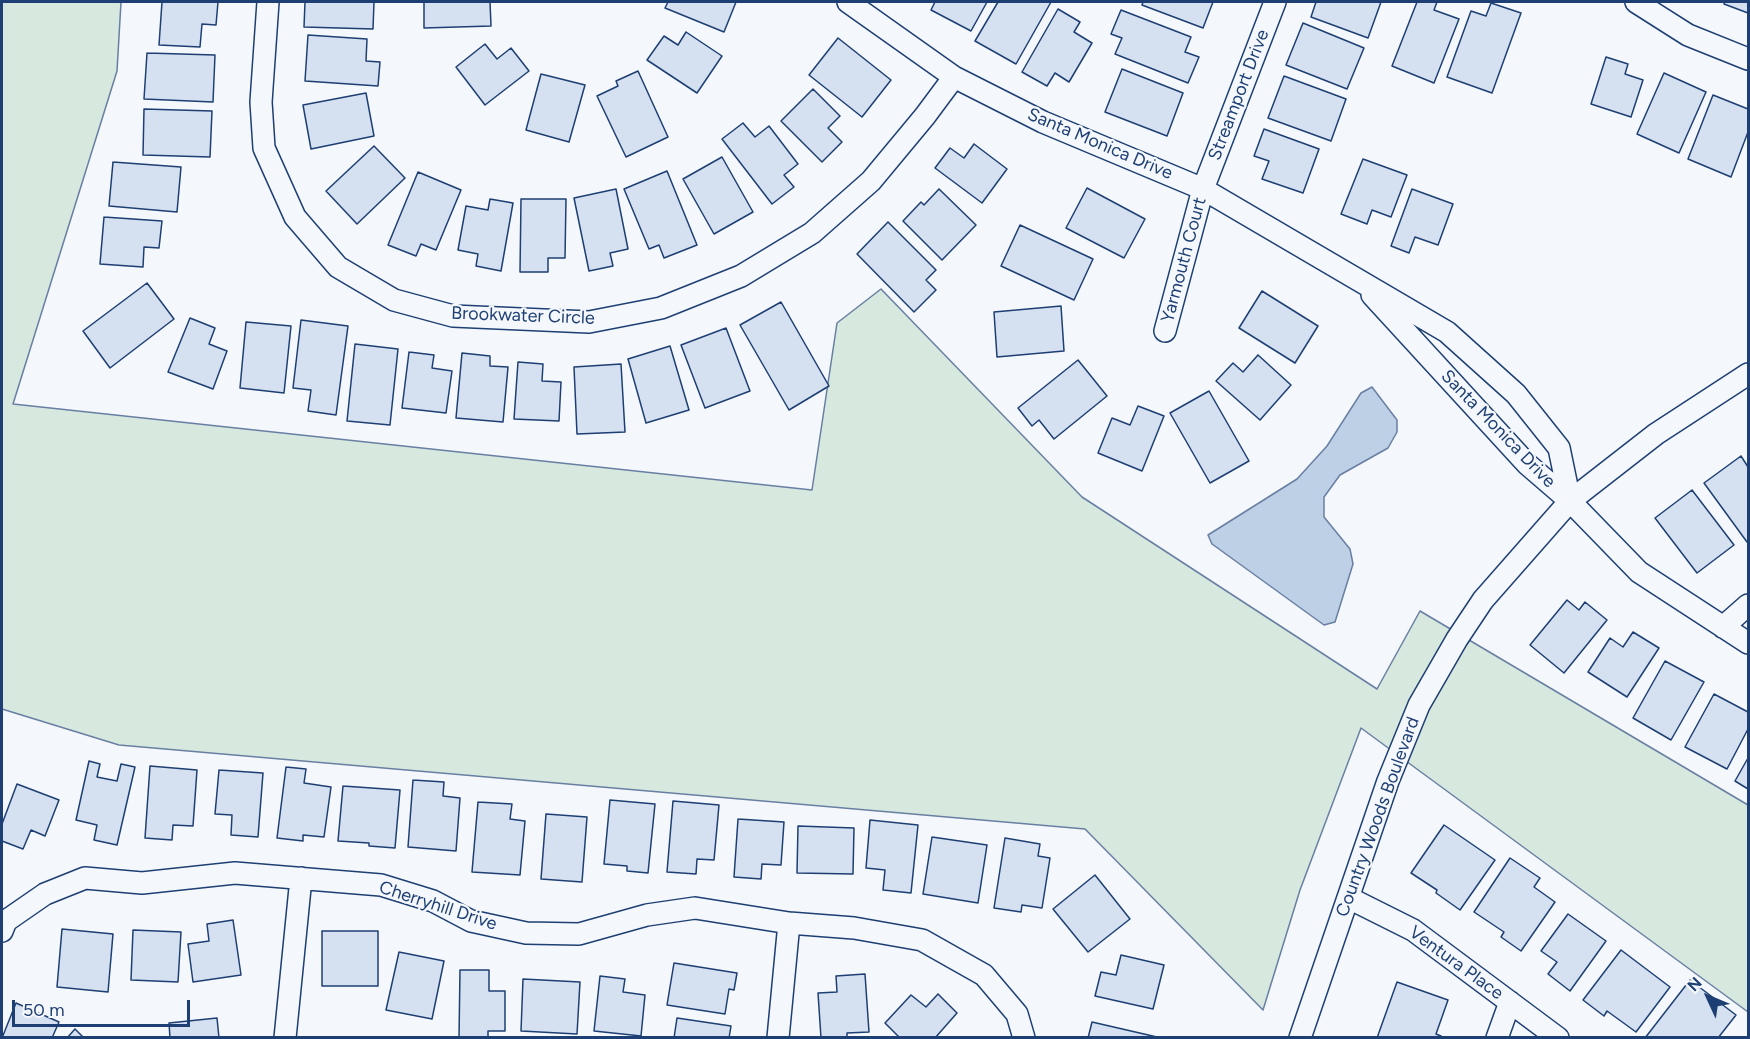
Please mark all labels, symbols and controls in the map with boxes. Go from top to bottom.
street label: Streamport Drive [1204,27,1274,163]
street label: Santa Monica Drive [1024,104,1176,184]
street label: Yarmouth Court [1157,195,1211,325]
street label: Brookwater Circle [451,303,595,329]
street label: Santa Monica Drive [1436,366,1560,492]
street label: Country Woods Boulevard [1332,714,1424,920]
street label: Cherryhill Drive [376,877,500,935]
street label: Ventura Place [1405,922,1507,1004]
north arrow [1678,967,1738,1027]
text: N [1684,973,1706,995]
scale bar [15,988,194,1026]
text: 50 m [23,999,65,1021]

